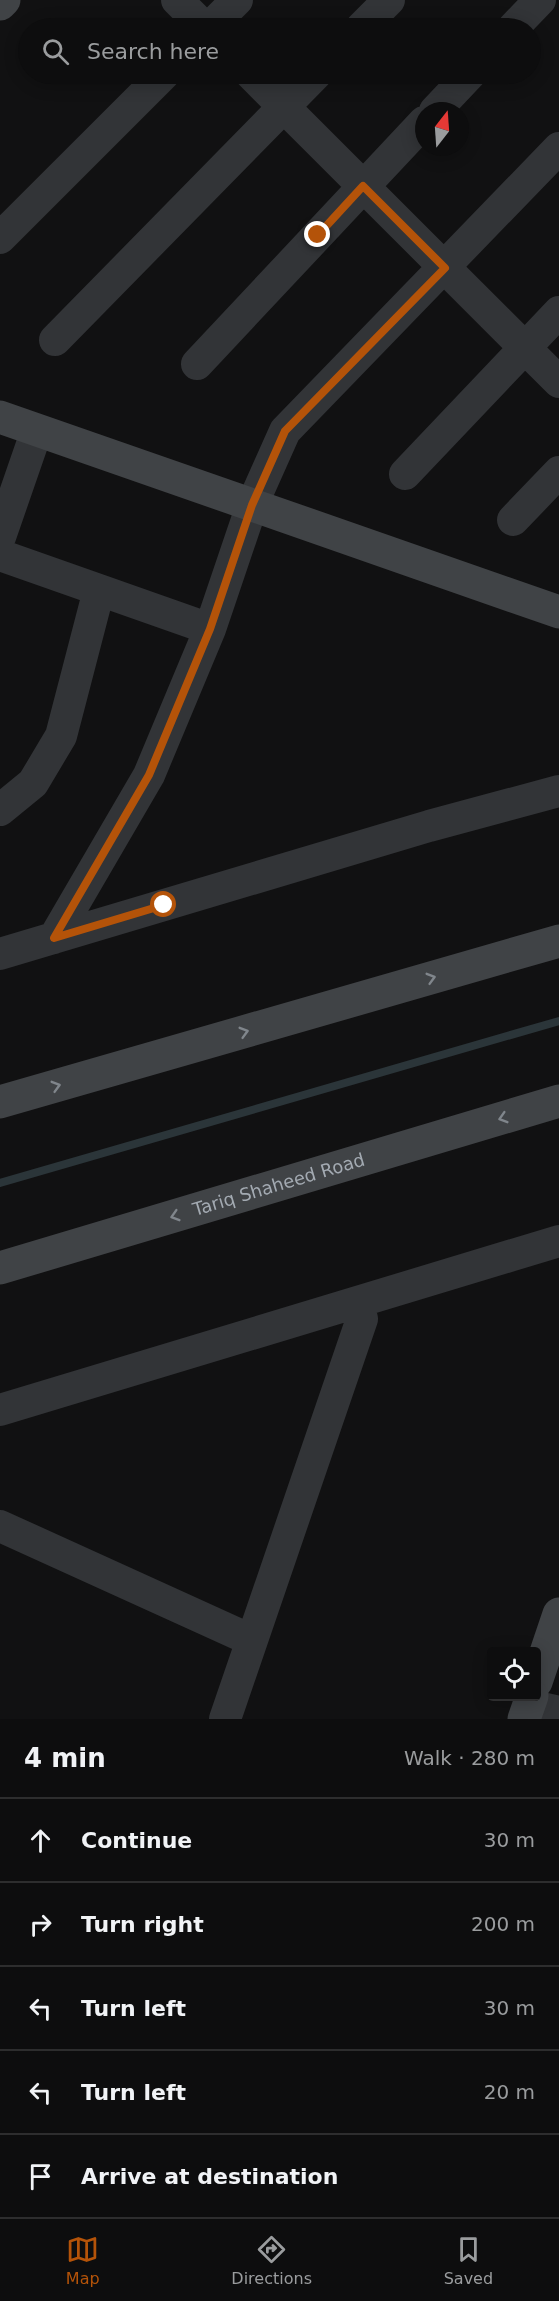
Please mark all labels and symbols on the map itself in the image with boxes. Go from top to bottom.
north arrow [415,102,469,156]
route end [304,221,330,247]
route start [150,891,176,917]
one-way arrow [425,973,436,985]
one-way arrow [238,1027,248,1039]
one-way arrow [50,1081,61,1093]
one-way arrow [498,1111,509,1123]
street label: Tariq Shaheed Road [189,1149,367,1220]
one-way arrow [170,1209,181,1221]

